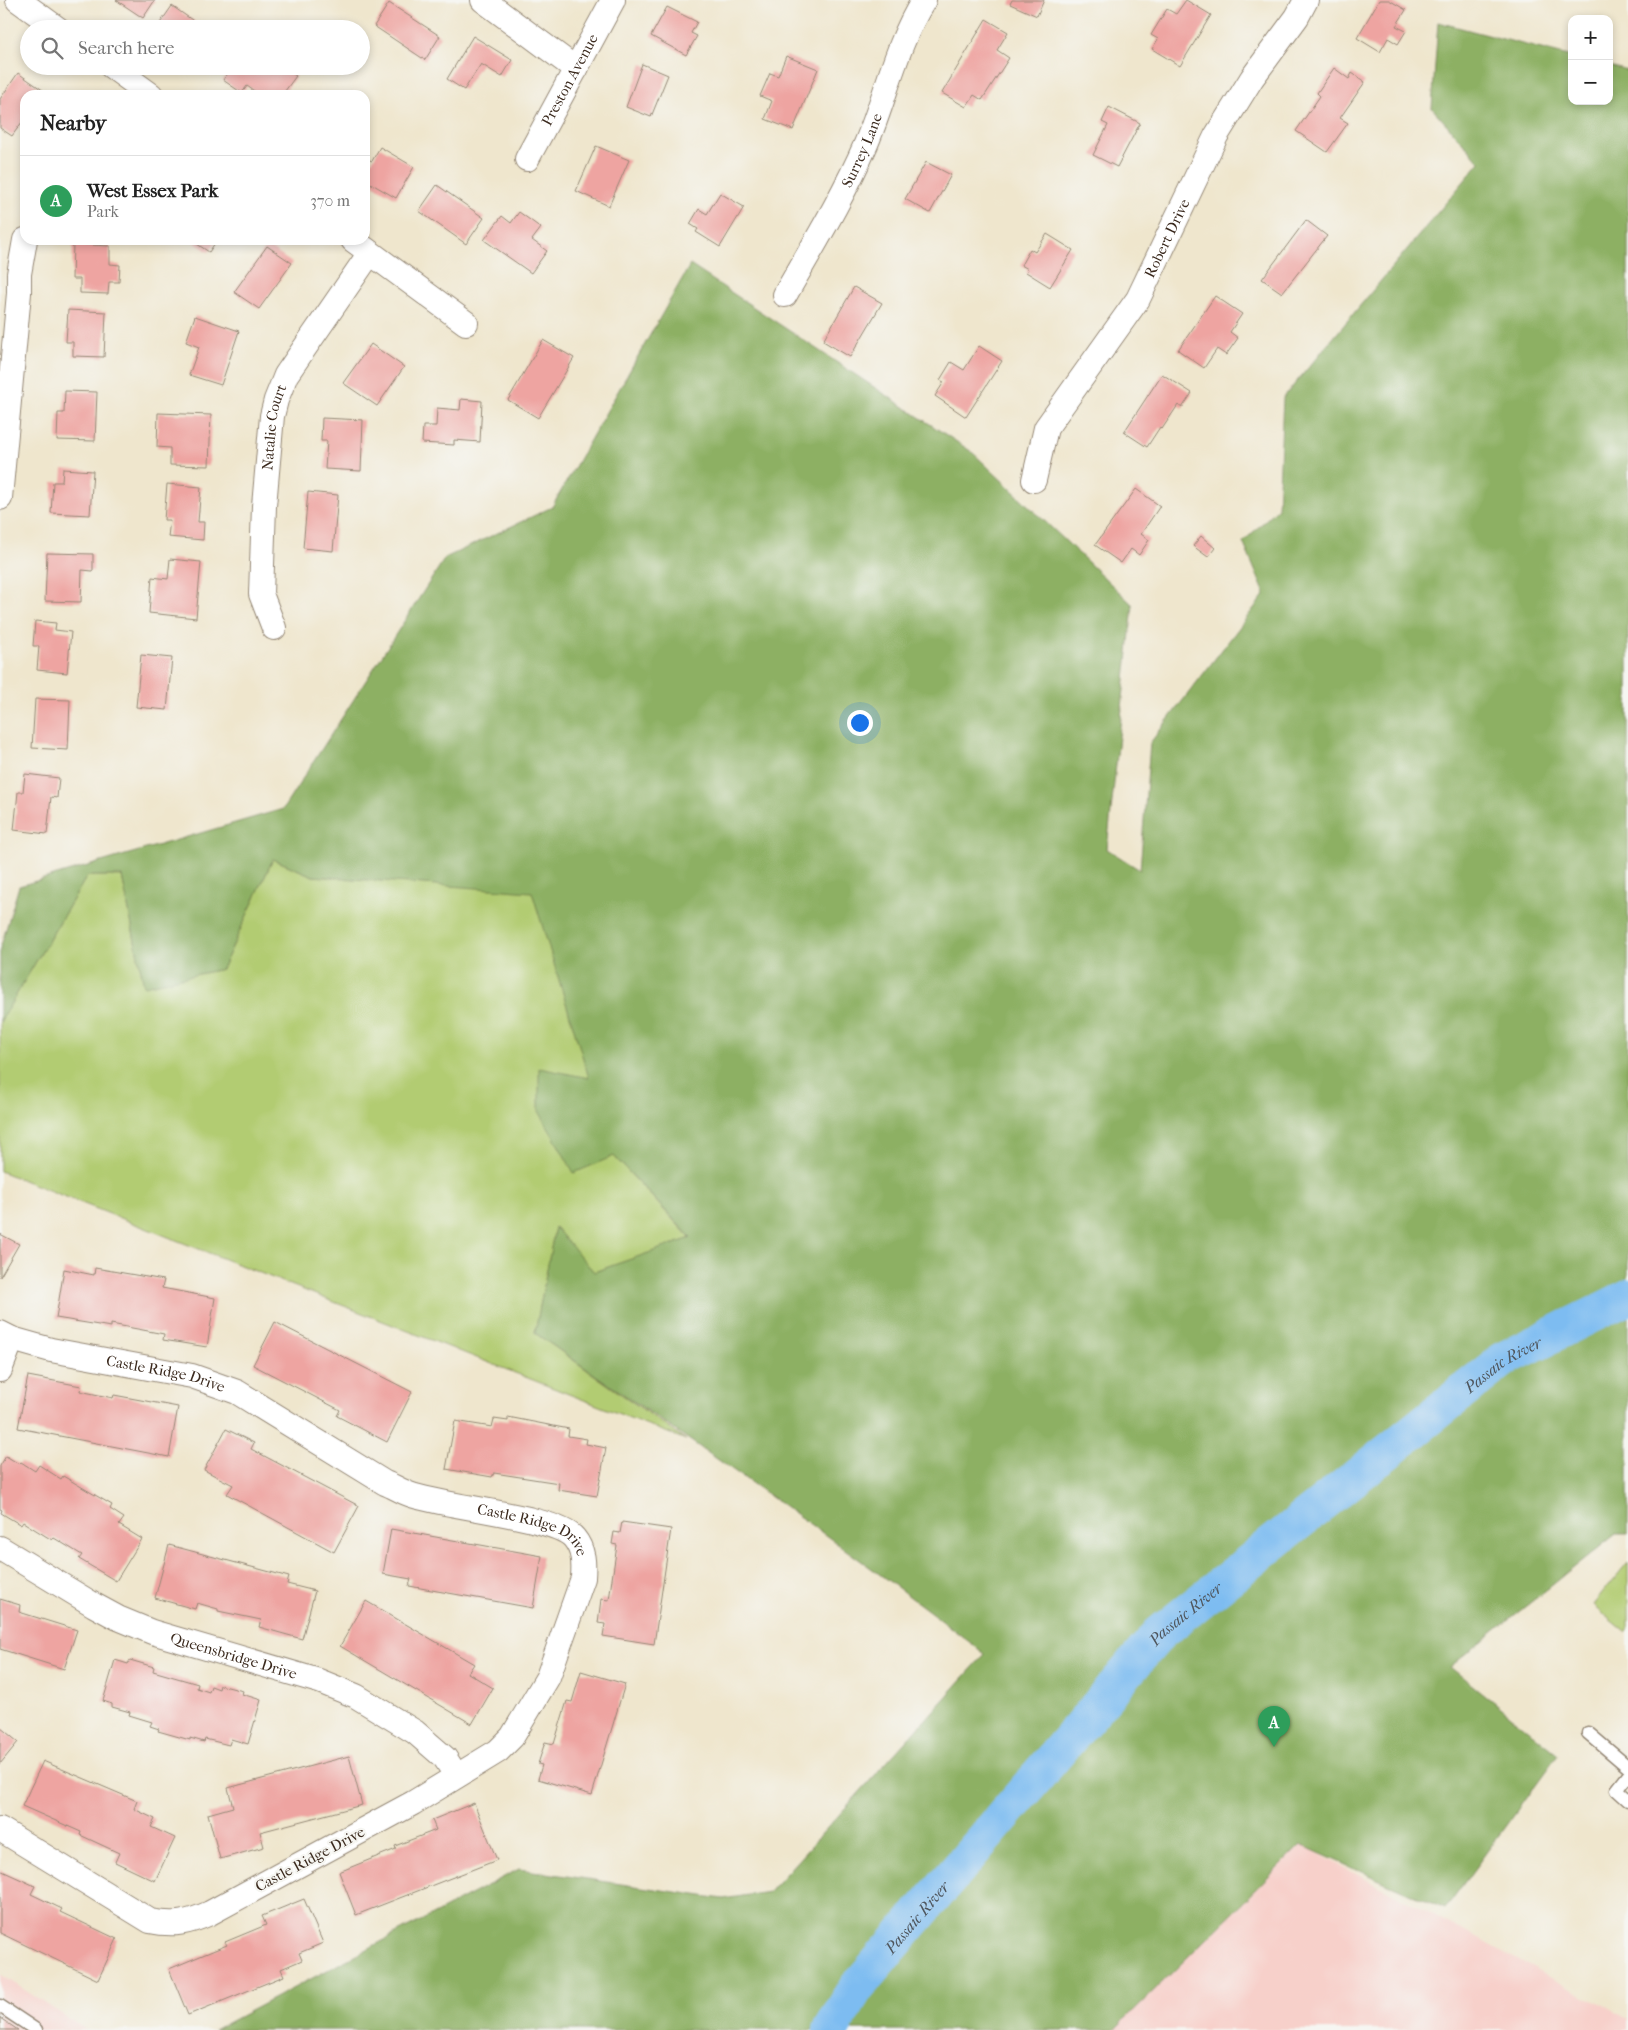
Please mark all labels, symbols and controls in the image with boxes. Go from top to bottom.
map controls [1568,15,1613,105]
button: + [1568,15,1613,60]
search box [20,20,370,75]
street label: Preston Avenue [538,30,602,129]
icon: search [38,34,66,62]
text: Search here [78,37,174,59]
button: − [1568,60,1613,105]
street label: Surrey Lane [838,110,886,191]
text: Nearby [40,111,106,135]
text: West Essex Park [87,180,218,202]
text: A [51,191,61,210]
text: 370 m [310,191,350,210]
street label: Robert Drive [1140,196,1194,281]
text: Park [87,202,119,221]
street label: Natalie Court [258,381,291,471]
your location [847,710,873,736]
water label: Passaic River [1459,1332,1546,1397]
street label: Castle Ridge Drive [105,1351,228,1396]
street label: Castle Ridge Drive [476,1500,591,1558]
water label: Passaic River [1144,1577,1227,1650]
street label: Queensbridge Drive [168,1629,300,1683]
pin: A [1258,1706,1290,1747]
street label: Castle Ridge Drive [252,1822,368,1895]
water label: Passaic River [880,1876,954,1958]

